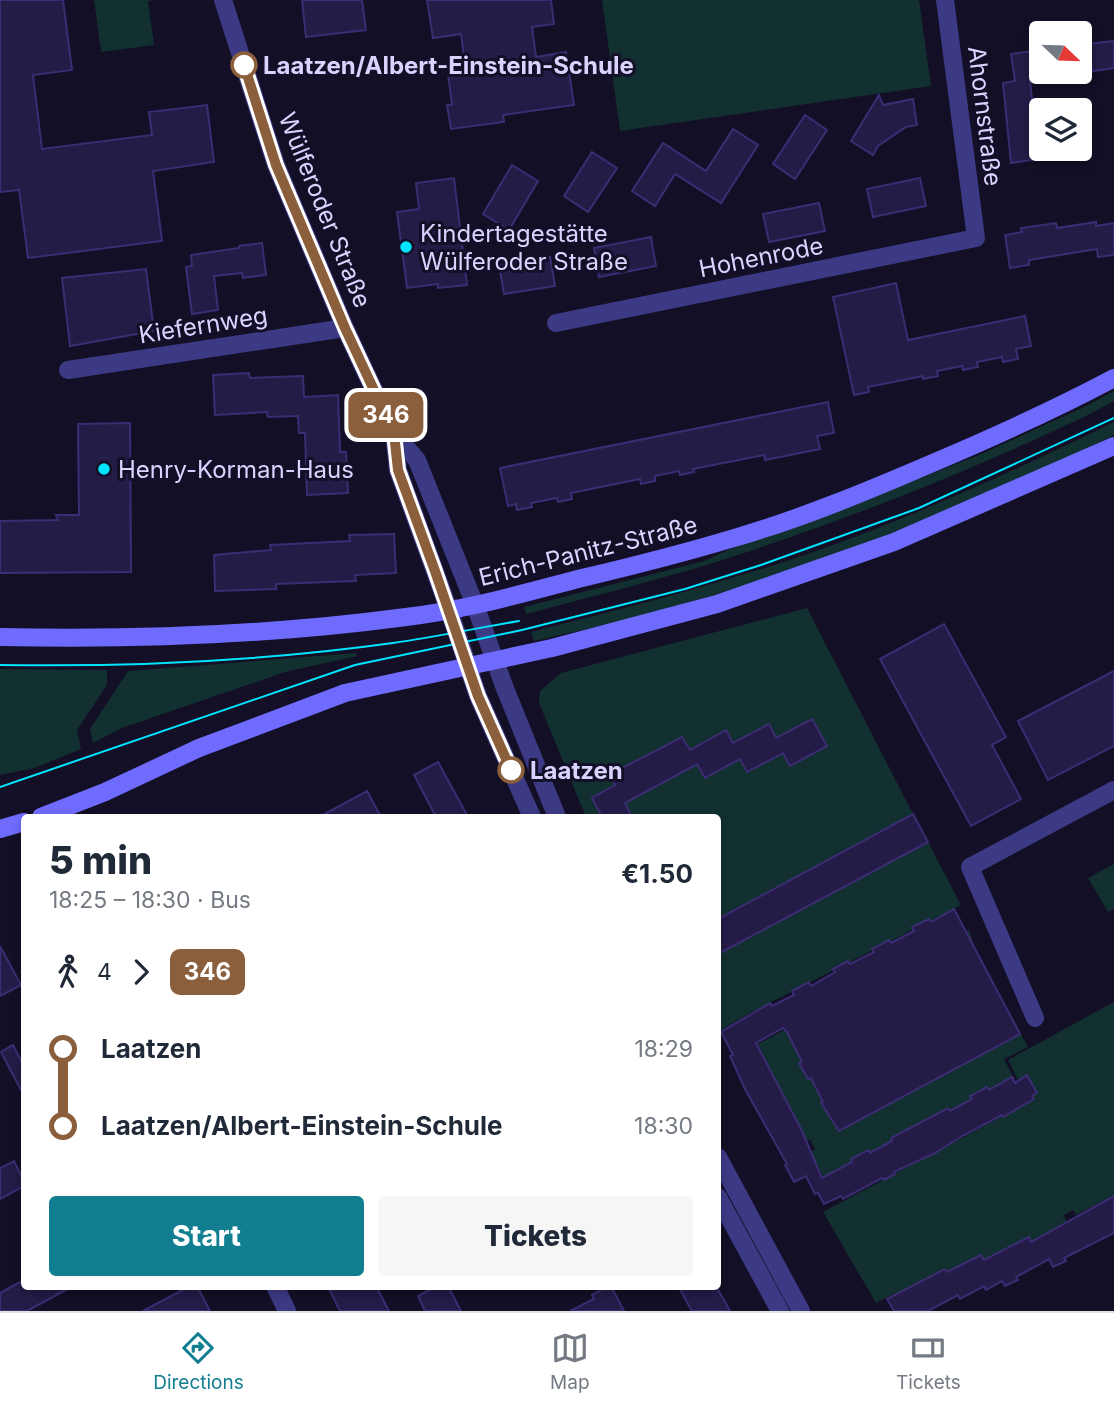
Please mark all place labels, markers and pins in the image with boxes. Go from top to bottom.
place label: Laatzen/Albert-Einstein-Schule [263,51,634,80]
marker: Laatzen/Albert-Einstein-Schule [231,52,257,78]
place label: Kindertagestätte Wülferoder Straße [420,219,628,276]
marker: Kindertagestätte Wülferoder Straße [398,239,414,255]
place label: Henry-Korman-Haus [118,455,354,484]
marker: Henry-Korman-Haus [96,461,112,477]
place label: Laatzen [530,756,623,785]
marker: Laatzen [498,757,524,783]

